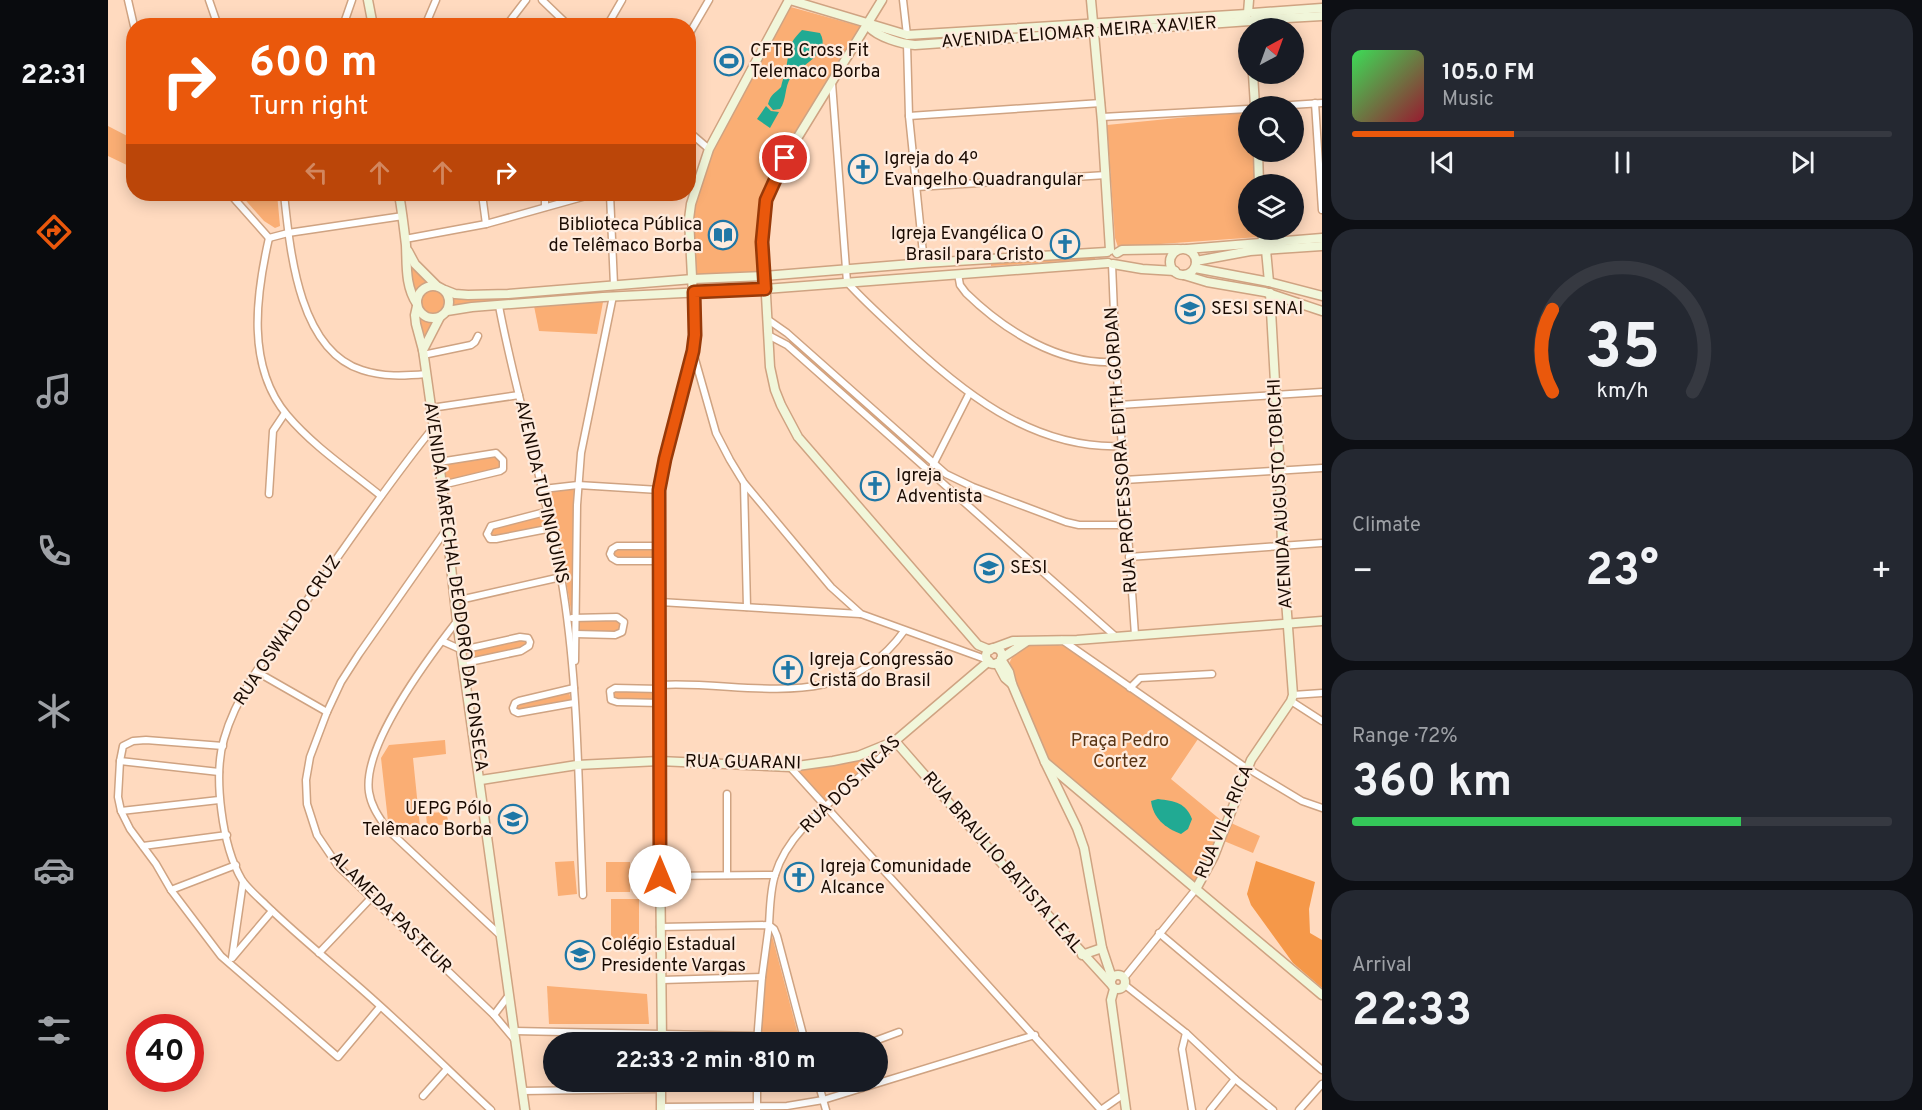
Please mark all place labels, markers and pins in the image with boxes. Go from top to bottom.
place label: CFTB Cross Fit Telemaco Borba [750,40,880,84]
sports icon: CFTB Cross Fit Telemaco Borba [713,45,745,77]
pin [759,132,810,183]
place label: Igreja do 4º Evangelho Quadrangular [884,148,1084,192]
church icon: Igreja do 4º Evangelho Quadrangular [847,153,879,185]
place label: Biblioteca Pública de Telêmaco Borba [549,214,702,258]
library icon: Biblioteca Pública de Telêmaco Borba [707,219,739,251]
place label: Igreja Evangélica O Brasil para Cristo [891,223,1044,267]
church icon: Igreja Evangélica O Brasil para Cristo [1049,228,1081,260]
school or university icon: SESI SENAI [1174,293,1206,325]
place label: SESI SENAI [1211,298,1303,321]
place label: Igreja Adventista [896,465,982,509]
church icon: Igreja Adventista [859,470,891,502]
school or university icon: SESI [973,552,1005,584]
place label: SESI [1010,557,1047,580]
place label: Igreja Congressão Cristã do Brasil [809,649,954,693]
church icon: Igreja Congressão Cristã do Brasil [772,654,804,686]
place label: UEPG Pólo Telêmaco Borba [362,798,492,842]
school or university icon: UEPG Pólo Telêmaco Borba [497,803,529,835]
place label: Igreja Comunidade Alcance [820,856,971,900]
church icon: Igreja Comunidade Alcance [783,861,815,893]
place label: Colégio Estadual Presidente Vargas [601,934,746,978]
school or university icon: Colégio Estadual Presidente Vargas [564,939,596,971]

